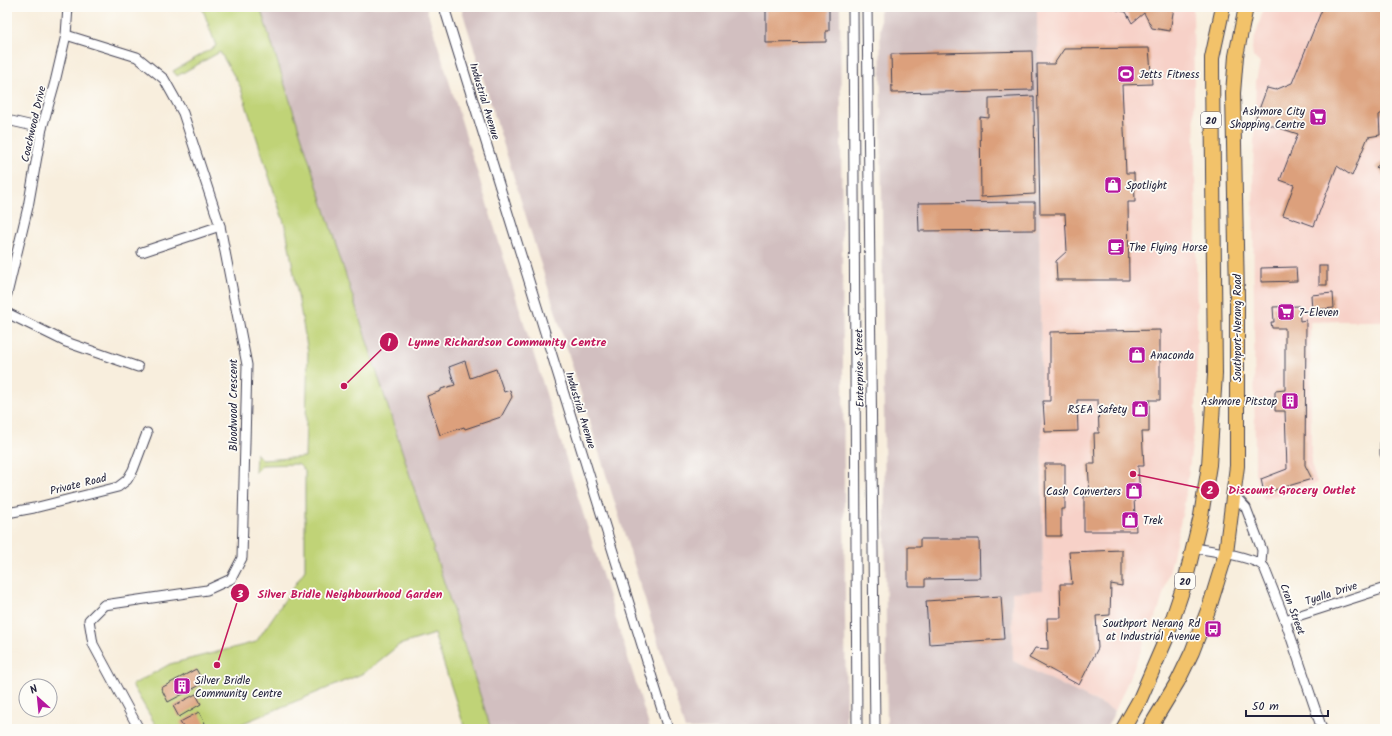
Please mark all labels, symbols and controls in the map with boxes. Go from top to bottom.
street label: Industrial Avenue [464,60,504,142]
sports icon: Jetts Fitness [1116,64,1136,84]
place label: Jetts Fitness [1139,66,1200,84]
street label: Coachwood Drive [16,84,51,164]
place label: Ashmore City Shopping Centre [1229,103,1306,134]
supermarket icon: Ashmore City Shopping Centre [1308,107,1328,127]
road number: 20 [1201,112,1221,128]
shop icon: Spotlight [1103,175,1123,195]
place label: Spotlight [1126,177,1168,195]
cafe icon: The Flying Horse [1106,237,1126,257]
place label: The Flying Horse [1129,239,1208,257]
street label: Southport-Nerang Road [1229,273,1247,382]
supermarket icon: 7-Eleven [1276,302,1296,322]
place label: 7-Eleven [1299,304,1339,322]
street label: Enterprise Street [850,328,870,407]
callout: Lynne Richardson Community Centre [379,330,614,354]
text: 1 [387,333,391,352]
text: Lynne Richardson Community Centre [408,333,606,352]
shop icon: Anaconda [1127,345,1147,365]
place label: Anaconda [1150,347,1194,365]
street label: Bloodwood Crescent [225,358,243,451]
street label: Industrial Avenue [560,369,600,451]
building icon: Ashmore Pitstop [1280,391,1300,411]
place label: Ashmore Pitstop [1201,393,1278,411]
shop icon: RSEA Safety [1130,399,1150,419]
place label: RSEA Safety [1068,401,1128,419]
street label: Private Road [48,469,109,501]
callout: Discount Grocery Outlet [1200,478,1364,502]
shop icon: Cash Converters [1124,481,1144,501]
text: 2 [1207,481,1214,500]
text: Discount Grocery Outlet [1228,481,1356,500]
place label: Cash Converters [1046,483,1121,501]
shop icon: Trek [1120,510,1140,530]
place label: Trek [1143,512,1163,530]
road number: 20 [1175,573,1195,589]
street label: Tyalla Drive [1303,577,1360,611]
callout: Silver Bridle Neighbourhood Garden [230,581,450,605]
street label: Cran Street [1274,581,1310,638]
text: 3 [236,585,244,604]
text: Silver Bridle Neighbourhood Garden [258,585,443,604]
place label: Southport Nerang Rd at Industrial Avenue [1103,615,1200,646]
bus stop icon: Southport Nerang Rd at Industrial Avenue [1203,619,1223,639]
place label: Silver Bridle Community Centre [195,672,282,703]
building icon: Silver Bridle Community Centre [172,676,192,696]
north arrow [18,678,58,718]
text: N [27,680,41,700]
scale bar [1246,692,1328,718]
text: 50 m [1252,697,1279,716]

